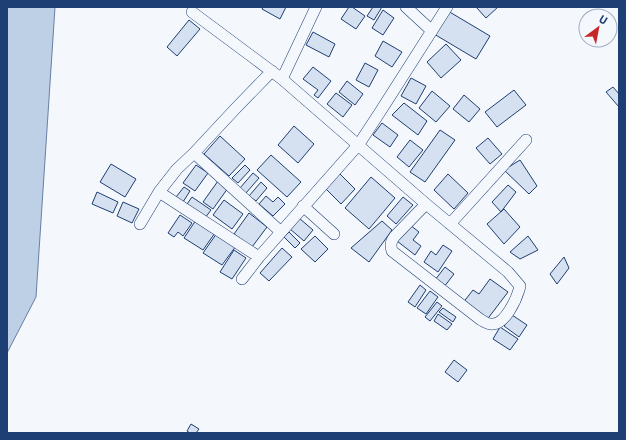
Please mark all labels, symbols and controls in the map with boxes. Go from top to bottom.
north arrow [578,8,618,48]
text: U [596,12,610,27]

